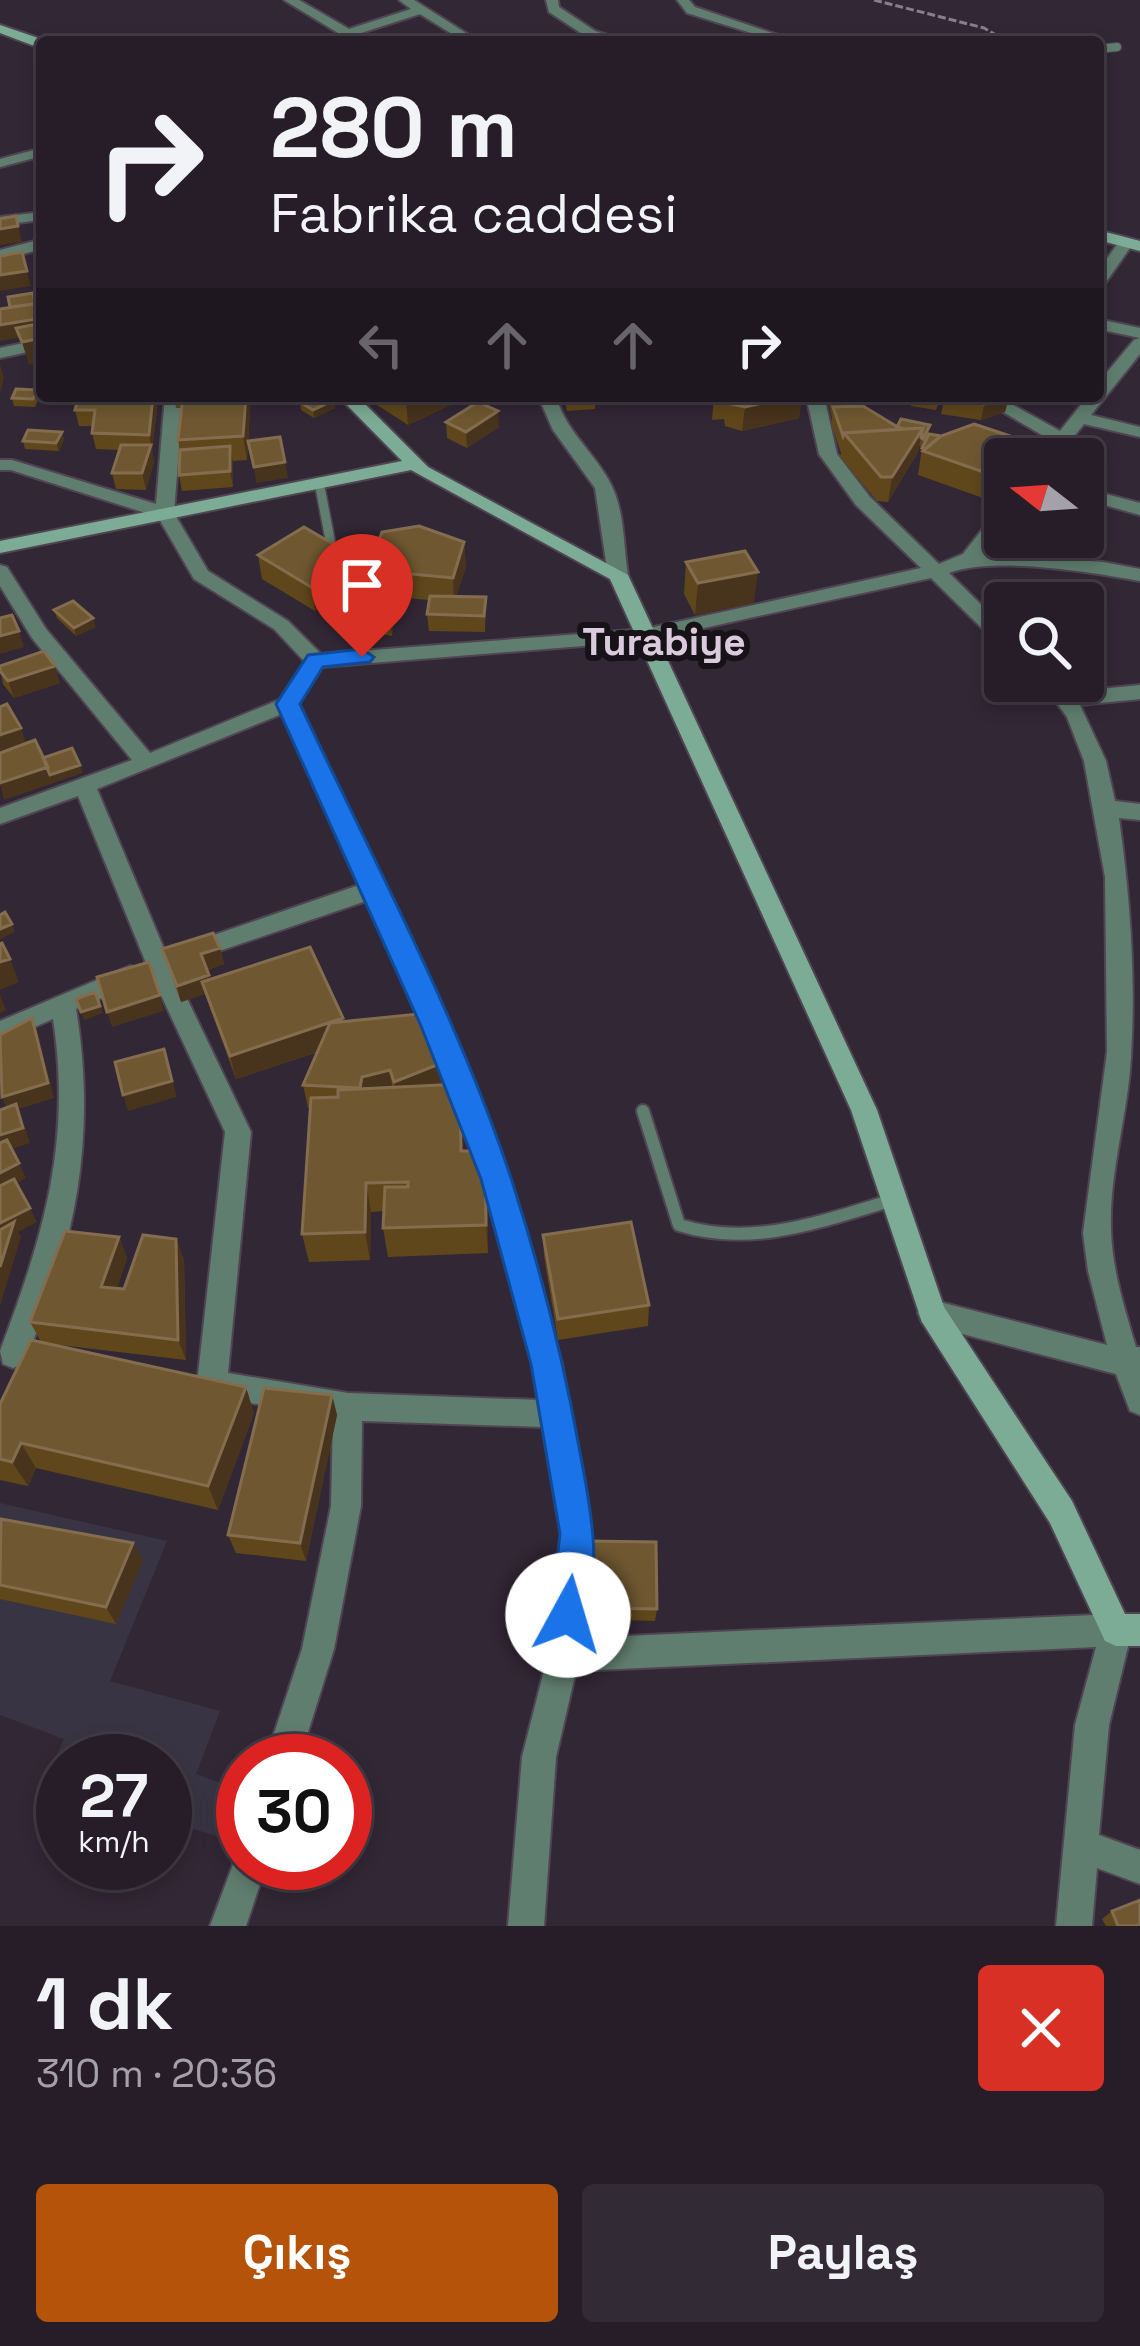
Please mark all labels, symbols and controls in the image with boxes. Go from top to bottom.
text: 280 m [270,74,518,182]
icon: right [72,84,228,240]
text: Fabrika caddesi [270,179,677,248]
icon: left [348,312,414,378]
icon: ahead [474,312,540,378]
icon: ahead [600,312,666,378]
icon: right [726,312,792,378]
north arrow [984,438,1104,558]
map controls [984,438,1104,702]
pin [311,534,413,657]
icon: arrive [329,552,395,618]
button: search [984,582,1104,702]
district label: Turabiye [582,617,746,666]
position arrow [505,1552,631,1678]
speed limit sign: 30 [216,1734,372,1890]
text: 27 [80,1758,148,1835]
text: km/h [78,1822,150,1861]
text: 1 dk [36,1958,173,2050]
button: close [978,1965,1104,2091]
text: 310 m · 20:36 [36,2049,277,2098]
button: Çıkış [36,2184,558,2322]
button: Paylaş [582,2184,1104,2322]

